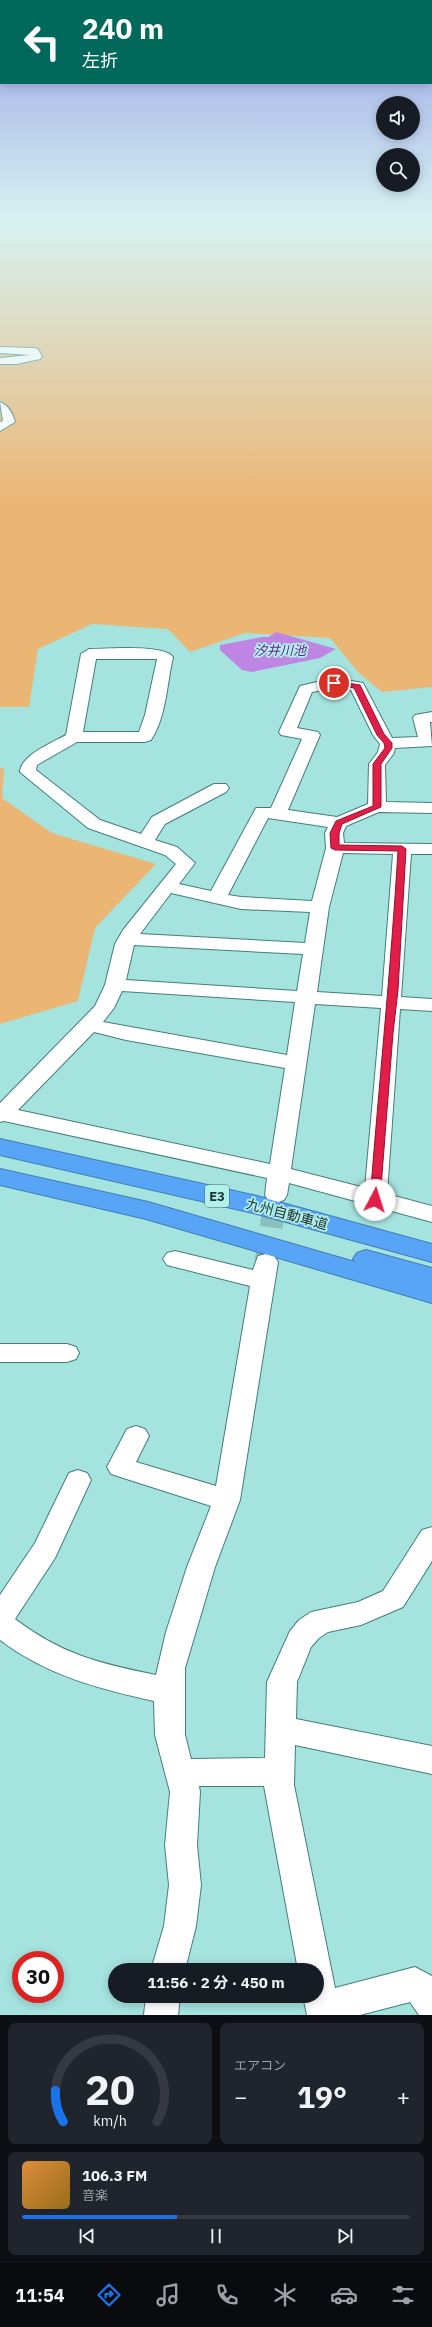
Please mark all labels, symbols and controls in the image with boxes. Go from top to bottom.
text: 240 m [82,10,164,47]
icon: left [16,16,68,68]
text: 左折 [82,49,118,72]
map controls [376,96,420,192]
button: sound [376,96,420,140]
button: search [376,148,420,192]
water label: 汐井川池 [254,642,308,659]
pin [317,666,351,700]
icon: arrive [323,672,345,694]
position arrow [354,1179,396,1221]
road number: E3 [205,1185,229,1207]
street label: 九州自動車道 [244,1194,330,1234]
speed limit sign: 30 [12,1951,64,2003]
text: 11:56 · 2 分 · 450 m [147,1973,285,1992]
text: エアコン [234,2057,286,2074]
text: 20 [85,2061,135,2115]
text: 19° [297,2077,347,2116]
text: − [234,2082,247,2111]
text: + [397,2082,410,2111]
text: km/h [93,2110,127,2129]
text: 106.3 FM [82,2166,147,2185]
text: 音楽 [82,2187,108,2204]
icon: previous [76,2225,98,2247]
icon: pause [205,2225,227,2247]
icon: next [334,2225,356,2247]
icon: directions [95,2281,123,2309]
icon: music [154,2281,182,2309]
icon: phone [213,2281,241,2309]
icon: climate [271,2281,299,2309]
icon: car [330,2281,358,2309]
icon: filters [389,2281,417,2309]
text: 11:54 [15,2284,64,2307]

